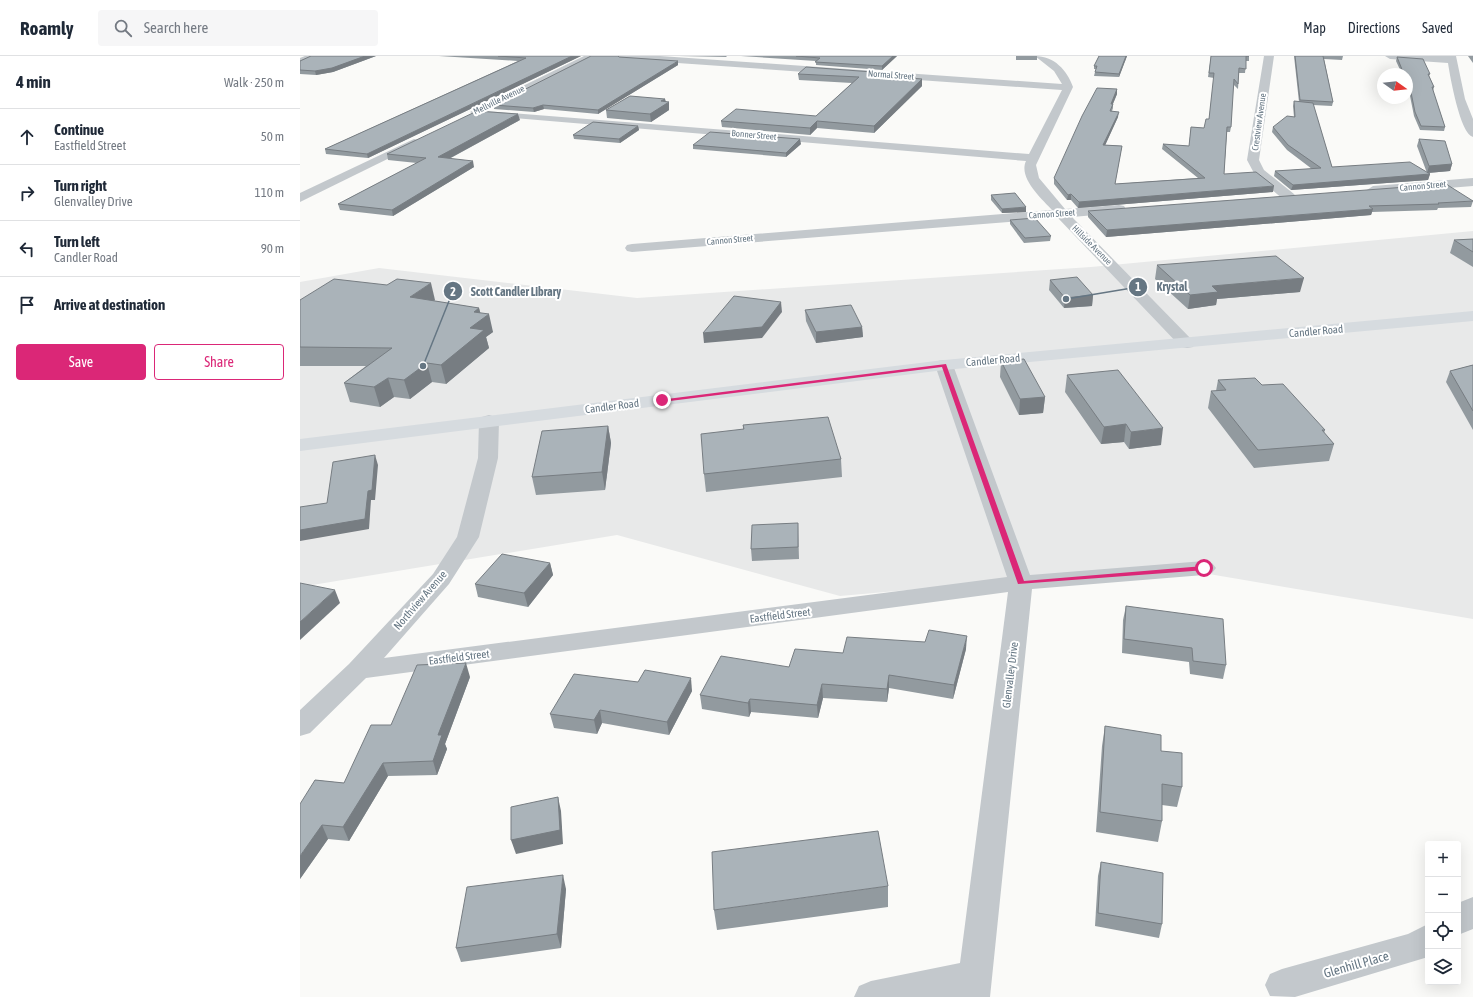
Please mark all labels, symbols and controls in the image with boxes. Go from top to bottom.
search box [98,10,378,46]
text: Roamly [20,17,74,39]
icon: search [112,17,134,39]
text: Search here [144,19,208,36]
text: Map [1303,20,1326,36]
text: Directions [1348,20,1400,36]
text: Saved [1422,20,1453,36]
street label: Normal Street [868,68,915,82]
north arrow [1377,68,1413,104]
text: 4 min [16,72,51,92]
text: Walk · 250 m [224,75,284,90]
street label: Mellville Avenue [472,83,526,117]
street label: Crestview Avenue [1250,93,1268,151]
text: Continue [54,121,104,138]
icon: ahead [16,126,38,148]
street label: Bonner Street [731,128,777,142]
text: 50 m [261,129,284,144]
text: Eastfield Street [54,138,126,153]
text: Turn right [54,177,107,194]
street label: Cannon Street [1399,179,1447,193]
icon: right [16,182,38,204]
text: 110 m [255,185,284,200]
text: Glenvalley Drive [54,194,133,209]
street label: Cannon Street [1028,207,1076,221]
street label: Hillside Avenue [1070,223,1114,267]
text: Turn left [54,233,100,250]
street label: Cannon Street [706,233,754,247]
icon: left [16,238,38,260]
text: 90 m [261,241,284,256]
text: Candler Road [54,250,118,265]
callout: Krystal [1128,275,1195,299]
callout: Scott Candler Library [443,279,569,303]
text: 1 [1135,280,1141,294]
text: Krystal [1157,280,1188,294]
text: 2 [450,285,456,299]
text: Scott Candler Library [471,285,561,299]
icon: arrive [16,294,38,316]
text: Arrive at destination [54,296,165,313]
street label: Candler Road [1288,323,1344,339]
button: Save [16,344,146,380]
button: Share [154,344,284,380]
street label: Candler Road [965,352,1021,368]
route end [653,391,671,409]
street label: Candler Road [584,397,640,415]
route start [1195,559,1213,577]
street label: Northview Avenue [391,568,449,632]
street label: Eastfield Street [749,605,811,625]
street label: Glenvalley Drive [1000,641,1020,709]
street label: Eastfield Street [428,647,490,667]
map controls [1425,841,1461,985]
button: + [1425,841,1461,877]
button: − [1425,877,1461,913]
button: locate [1425,913,1461,949]
street label: Glenhill Place [1322,948,1390,981]
button: layers [1425,949,1461,985]

